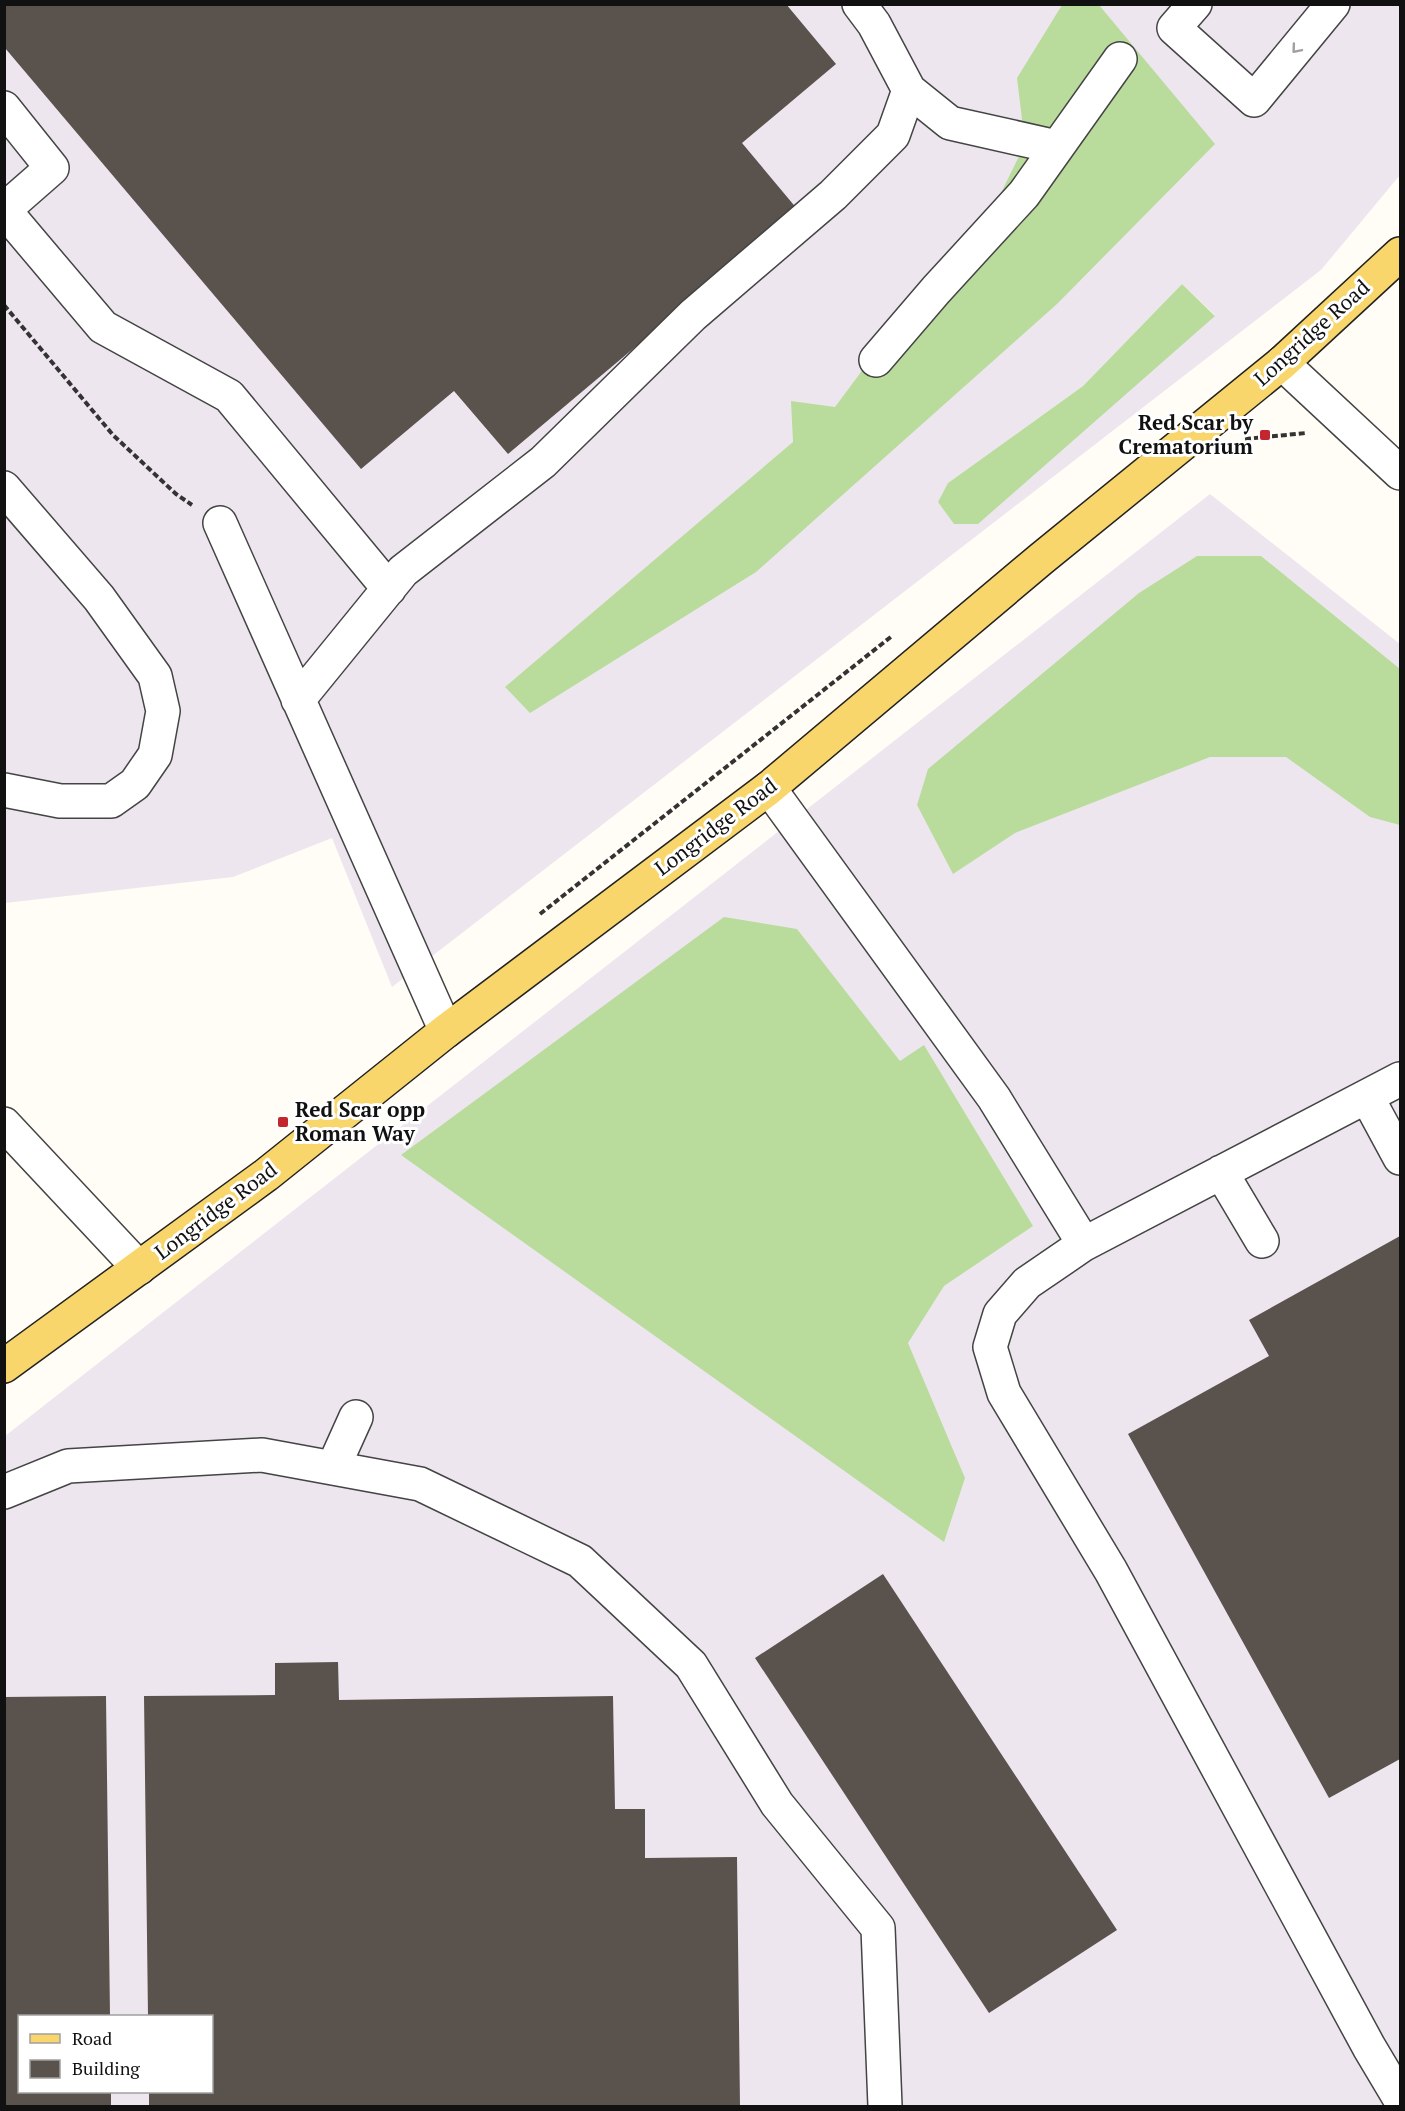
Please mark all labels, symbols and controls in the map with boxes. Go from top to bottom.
one-way arrow [1292,43,1303,54]
street label: Longridge Road [1248,273,1375,392]
place label: Red Scar by Crematorium [1119,408,1254,460]
marker: Red Scar by Crematorium [1258,428,1272,442]
street label: Longridge Road [649,771,783,881]
place label: Red Scar opp Roman Way [295,1095,425,1147]
marker: Red Scar opp Roman Way [276,1115,290,1129]
street label: Longridge Road [149,1155,283,1265]
legend [18,2015,213,2093]
text: Road [72,2026,112,2050]
text: Building [72,2056,140,2080]

